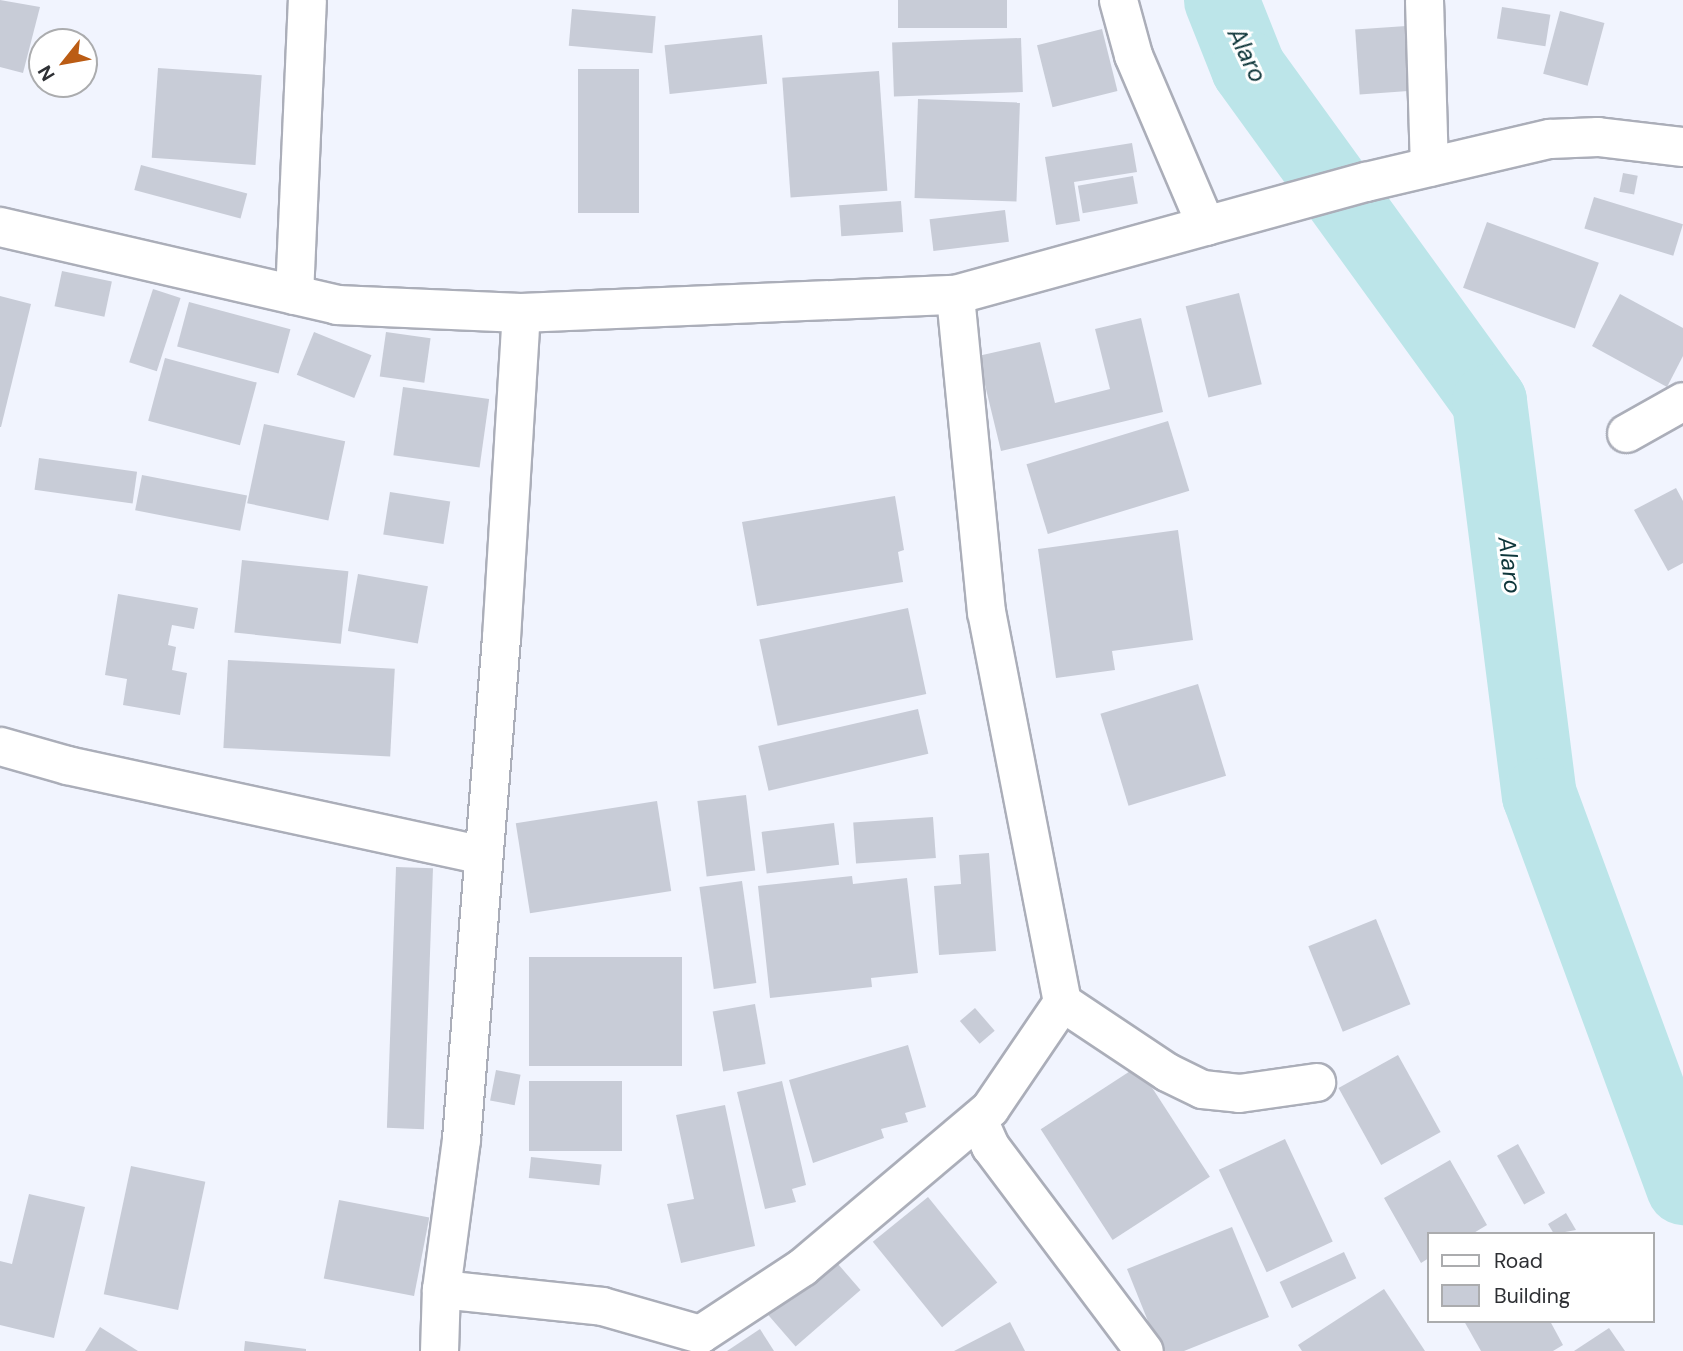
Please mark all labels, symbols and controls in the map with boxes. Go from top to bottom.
water label: Alaro [1222,23,1272,87]
north arrow [28,28,98,98]
text: N [32,61,61,85]
water label: Alaro [1492,535,1528,595]
legend [1428,1232,1655,1323]
text: Road [1494,1247,1543,1275]
text: Building [1494,1282,1570,1310]

